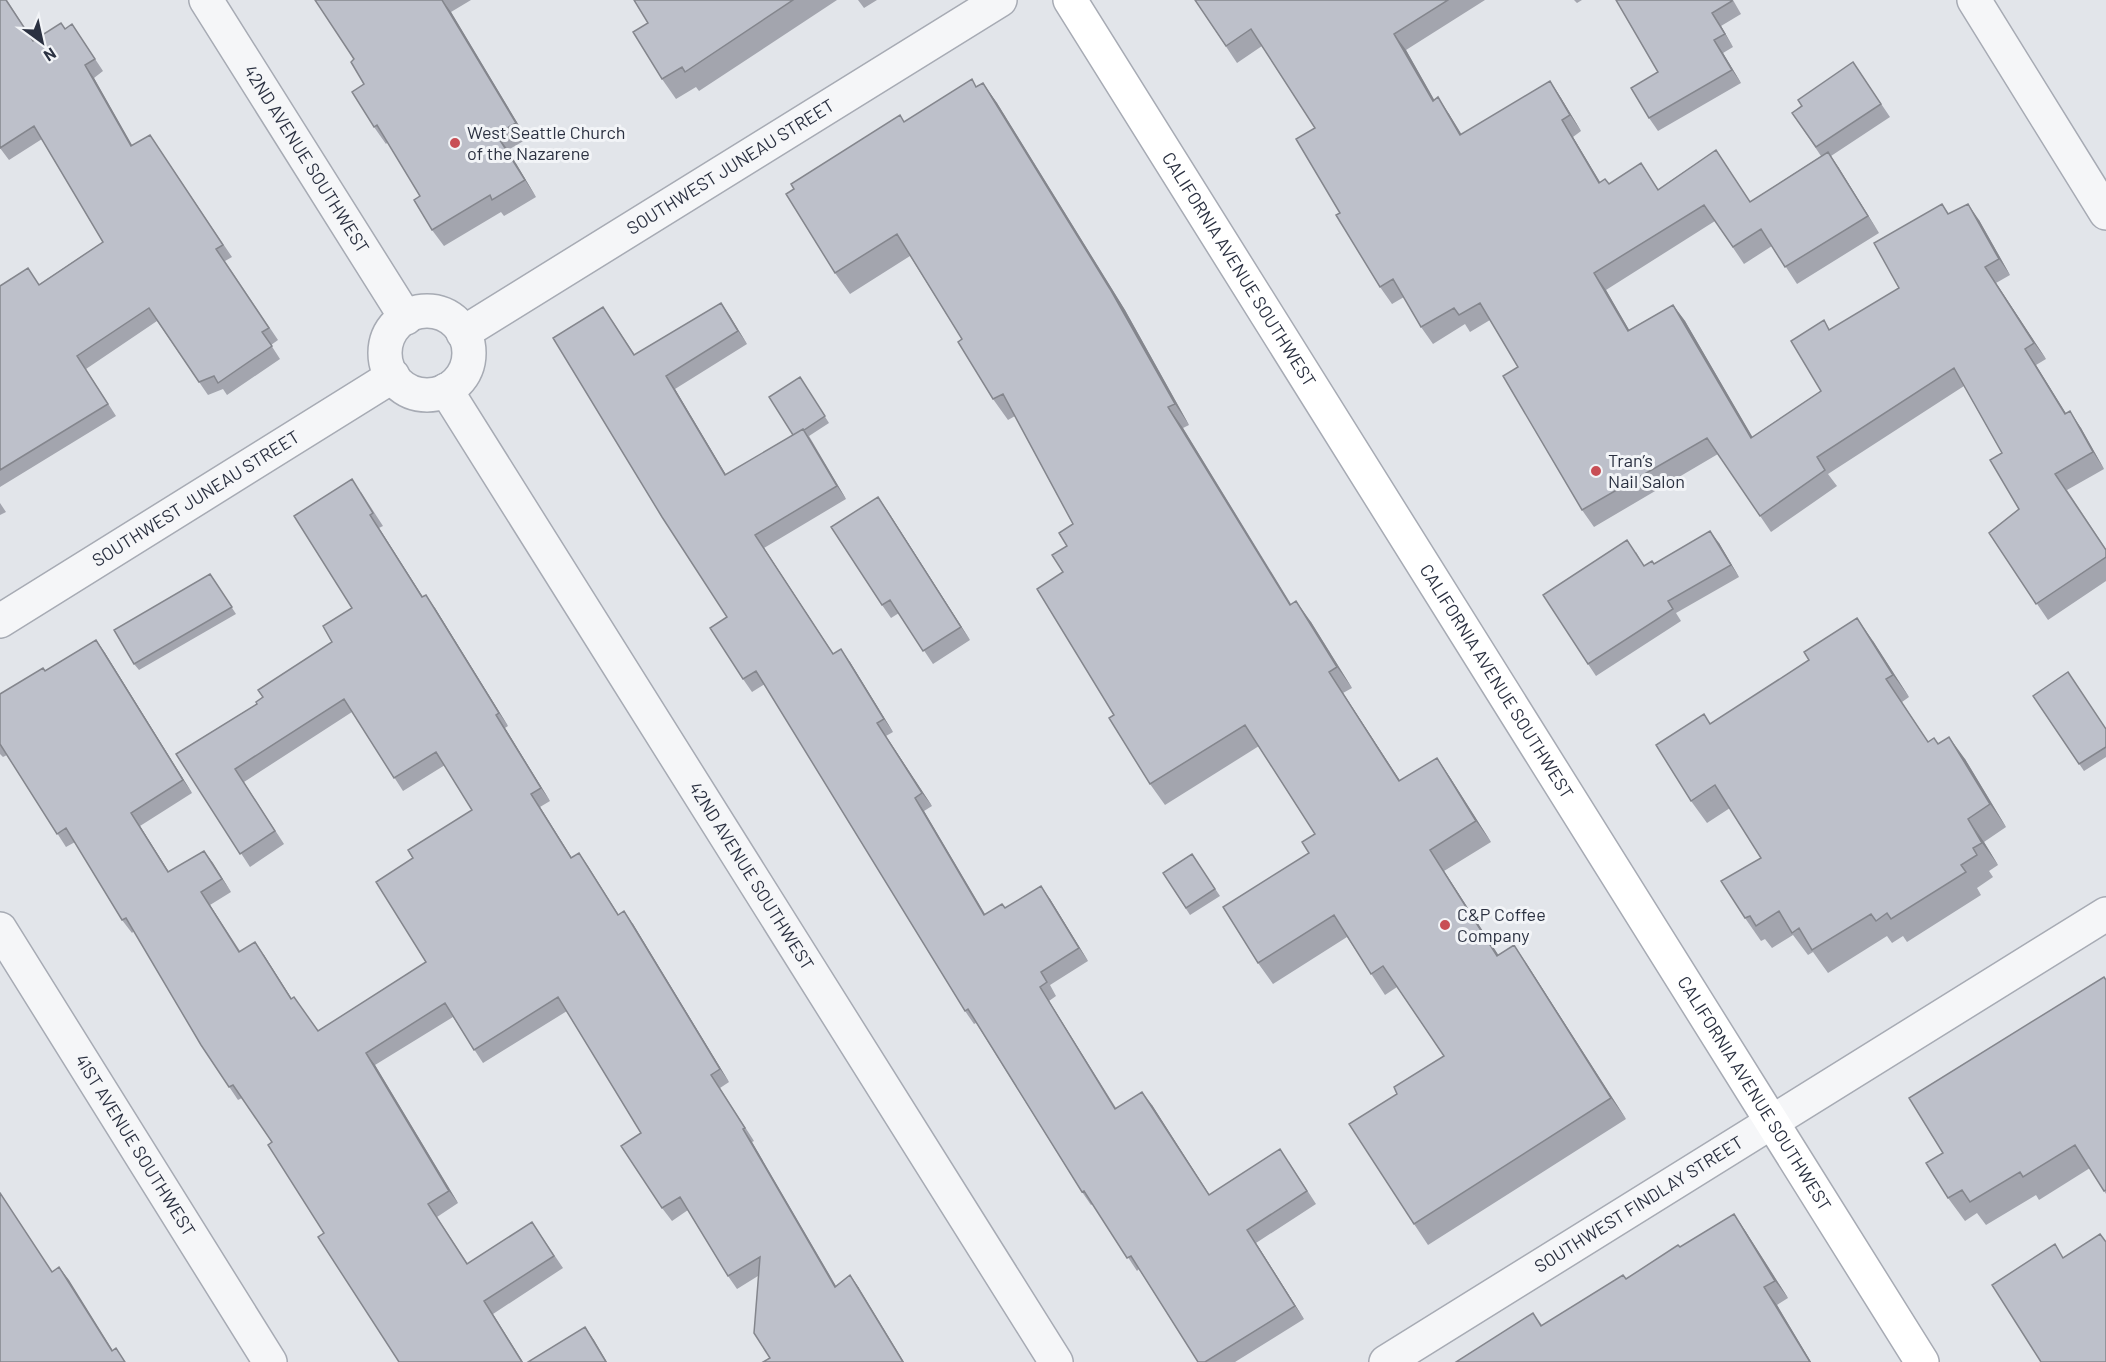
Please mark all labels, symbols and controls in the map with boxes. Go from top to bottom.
north arrow [12,12,72,72]
text: N [41,44,60,66]
street label: 42ND AVENUE SOUTHWEST [240,60,374,257]
street label: SOUTHWEST JUNEAU STREET [622,93,838,239]
place label: West Seattle Church of the Nazarene [467,121,626,164]
marker: West Seattle Church of the Nazarene [448,136,462,150]
street label: CALIFORNIA AVENUE SOUTHWEST [1158,148,1321,390]
street label: SOUTHWEST JUNEAU STREET [88,425,303,571]
place label: Tran’s Nail Salon [1608,449,1685,492]
marker: Tran’s Nail Salon [1589,464,1603,478]
street label: CALIFORNIA AVENUE SOUTHWEST [1416,560,1579,802]
street label: 42ND AVENUE SOUTHWEST [685,777,819,974]
place label: C&P Coffee Company [1457,903,1546,946]
marker: C&P Coffee Company [1438,918,1452,932]
street label: CALIFORNIA AVENUE SOUTHWEST [1673,972,1837,1214]
street label: 41ST AVENUE SOUTHWEST [71,1050,201,1240]
street label: SOUTHWEST FINDLAY STREET [1530,1131,1747,1277]

